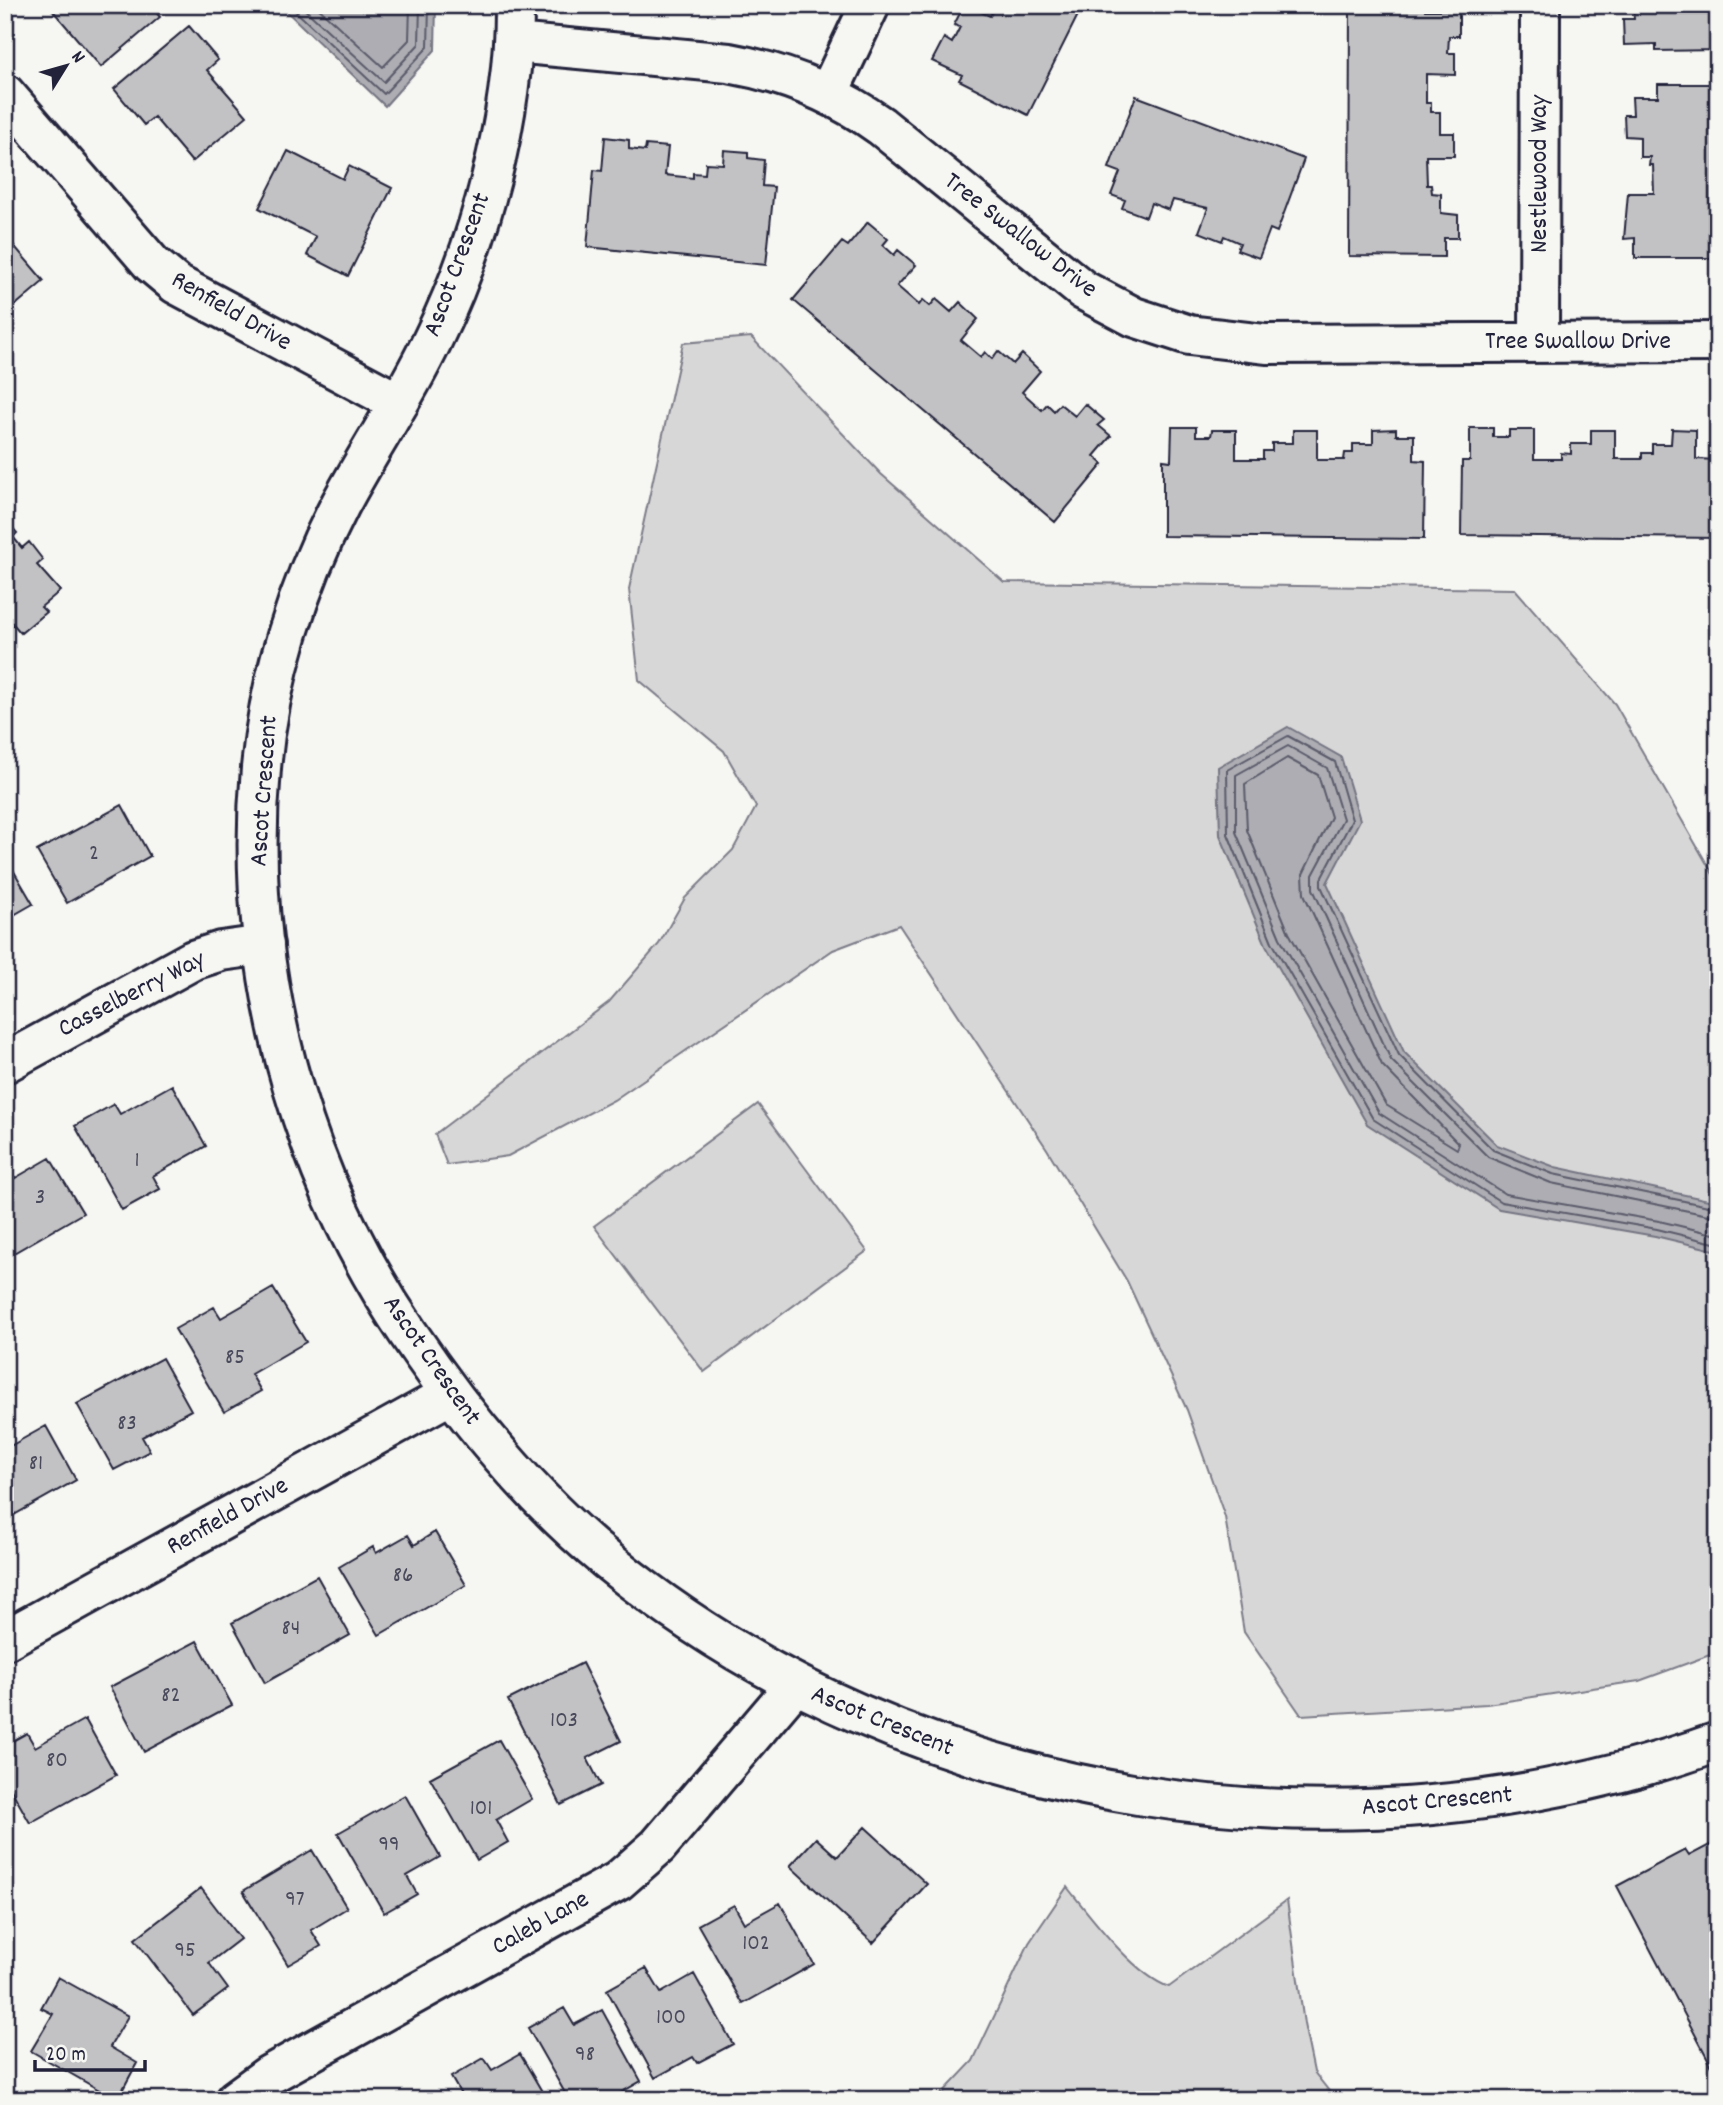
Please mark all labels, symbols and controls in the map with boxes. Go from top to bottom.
north arrow [32,32,102,102]
text: N [63,46,90,70]
street label: Nestlewood Way [1522,94,1559,253]
street label: Tree Swallow Drive [935,164,1105,308]
street label: Ascot Crescent [415,187,501,342]
street label: Renfield Drive [164,262,298,362]
street label: Tree Swallow Drive [1485,324,1671,361]
street label: Ascot Crescent [241,714,289,868]
house number: 2 [89,838,99,871]
street label: Casselberry Way [52,942,212,1048]
house number: 1 [134,1145,140,1178]
house number: 3 [35,1182,45,1215]
street label: Ascot Crescent [373,1289,490,1434]
house number: 85 [225,1342,245,1375]
house number: 83 [117,1408,137,1441]
house number: 81 [29,1448,43,1481]
street label: Renfield Drive [160,1468,296,1566]
house number: 86 [393,1560,413,1593]
house number: 84 [282,1613,300,1646]
street label: Ascot Crescent [805,1677,959,1768]
house number: 82 [161,1680,181,1713]
house number: 103 [550,1705,578,1738]
house number: 80 [46,1745,68,1778]
street label: Ascot Crescent [1360,1777,1514,1827]
house number: 101 [470,1793,492,1826]
house number: 99 [378,1829,400,1862]
street label: Caleb Lane [486,1882,596,1966]
house number: 97 [285,1884,305,1917]
house number: 102 [742,1928,770,1961]
house number: 95 [174,1935,196,1968]
house number: 100 [656,2002,686,2035]
scale bar [35,2028,145,2072]
house number: 98 [575,2039,595,2072]
text: 20 m [46,2041,86,2071]

